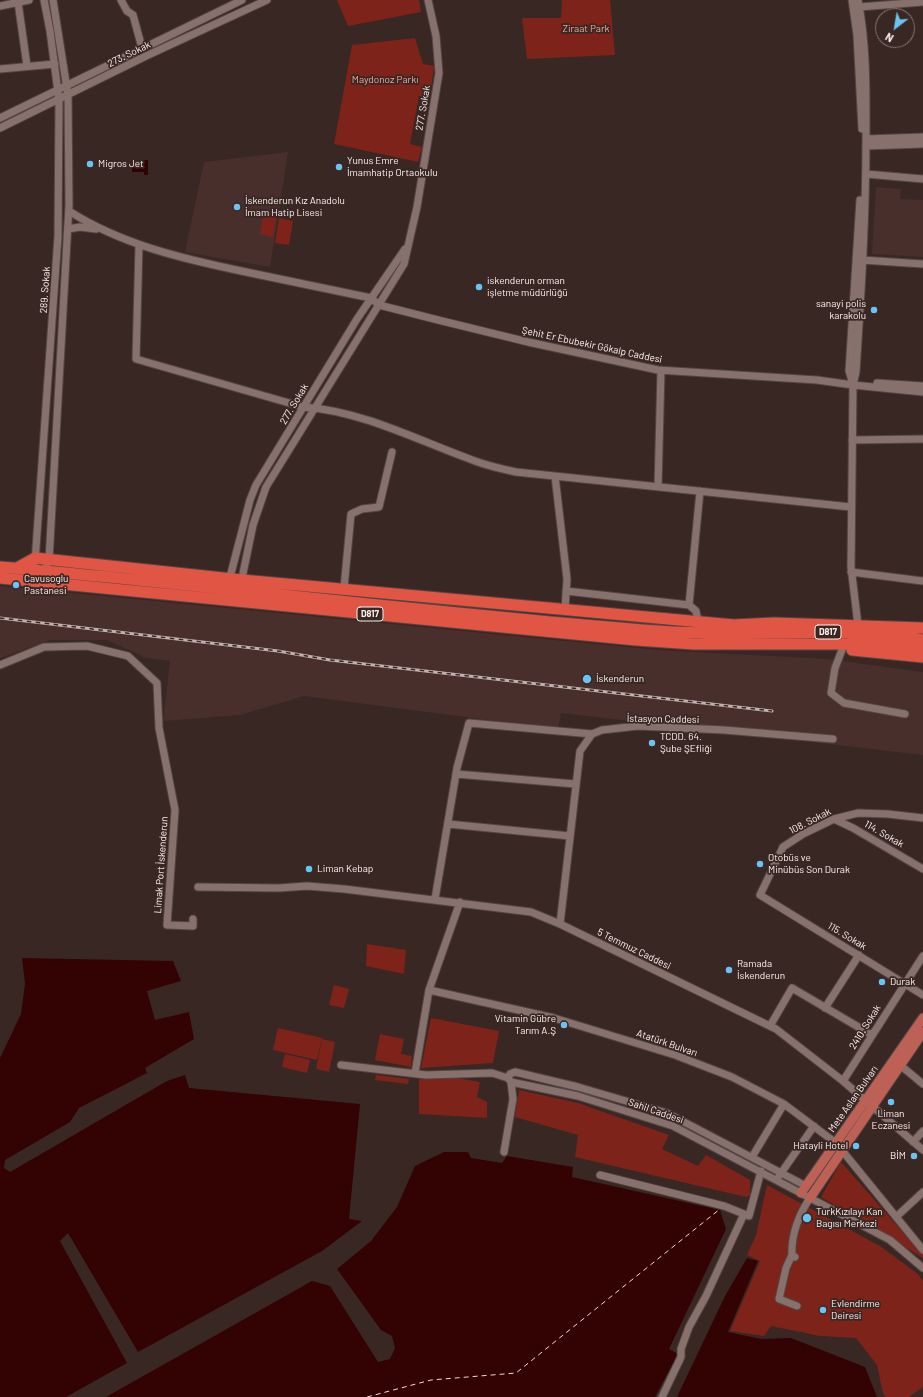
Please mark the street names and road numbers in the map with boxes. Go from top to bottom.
street label: 273. Sokak [106,38,152,70]
street label: 277. Sokak [413,85,433,131]
street label: 289. Sokak [37,266,53,314]
street label: Şehit Er Ebubekir Gökalp Caddesi [521,324,663,366]
street label: 277. Sokak [277,381,311,427]
road number: D817 [357,607,383,621]
road number: D817 [815,625,841,639]
street label: İstasyon Caddesi [627,712,699,726]
street label: 108. Sokak [787,805,833,837]
street label: Limak Port İskenderun [152,816,170,914]
street label: 114. Sokak [862,818,906,850]
street label: 115. Sokak [825,920,869,952]
street label: 5 Temmuz Caddesi [595,926,673,972]
street label: 2410. Sokak [847,1003,883,1051]
street label: Atatürk Bulvarı [635,1027,699,1059]
street label: Mete Aslan Bulvarı [826,1064,880,1134]
street label: Sahil Caddesi [627,1096,685,1126]

